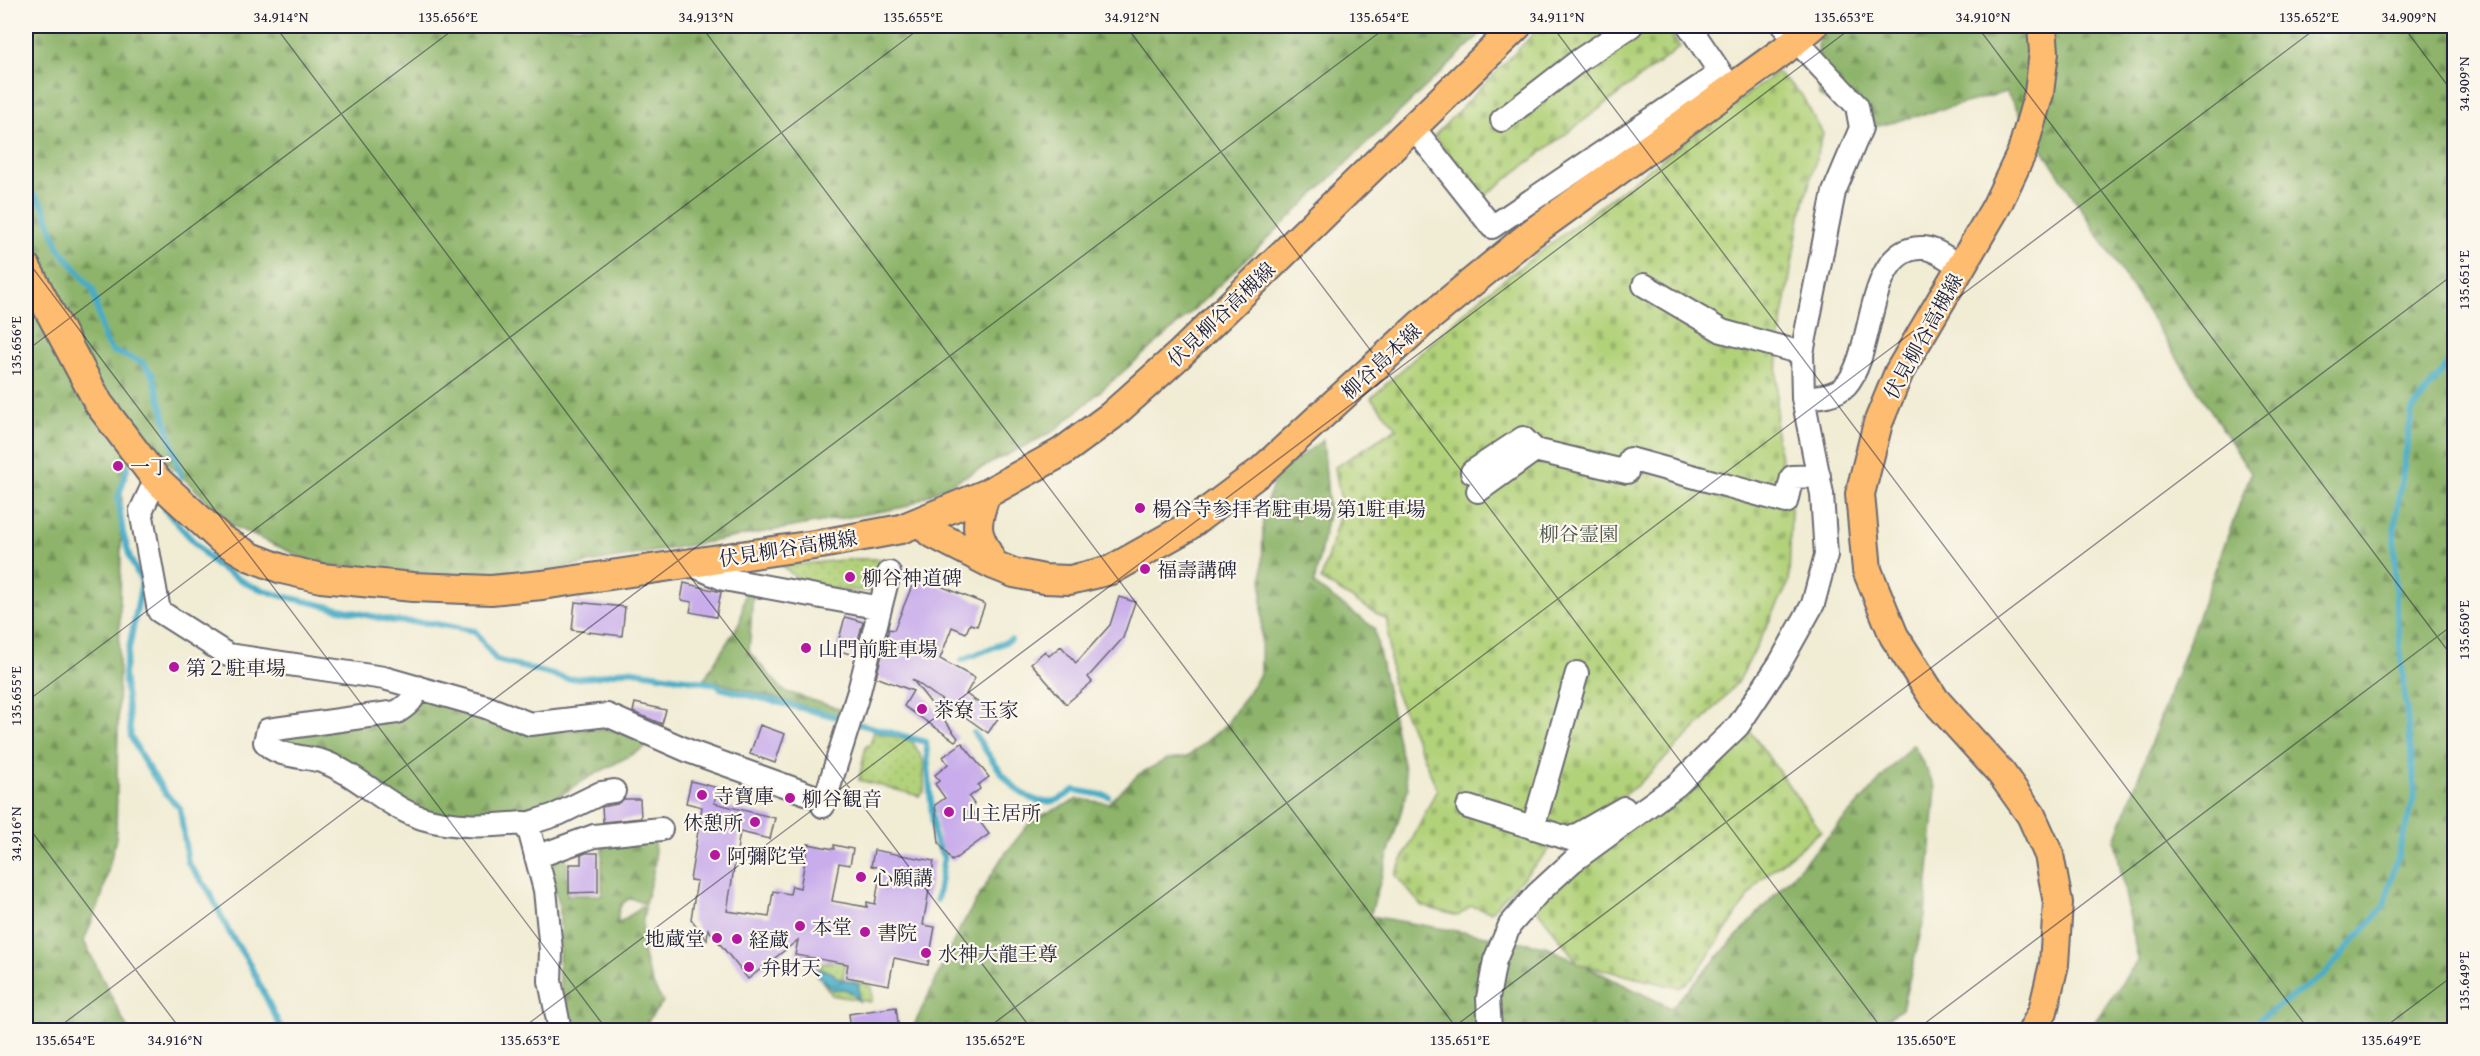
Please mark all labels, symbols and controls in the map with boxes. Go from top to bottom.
text: 34.914°N [254,6,309,27]
text: 135.656°E [418,6,478,27]
text: 34.913°N [679,6,734,27]
text: 135.655°E [883,6,943,27]
text: 34.912°N [1105,6,1160,27]
text: 135.654°E [1349,6,1409,27]
text: 34.911°N [1530,6,1585,27]
text: 135.653°E [1814,6,1874,27]
text: 34.910°N [1956,6,2011,27]
text: 135.652°E [2279,6,2339,27]
text: 34.909°N [2382,6,2437,27]
text: 34.909°N [2453,56,2474,111]
text: 135.651°E [2453,250,2474,310]
street label: 伏見柳谷高槻線 [1161,255,1281,373]
street label: 伏見柳谷高槻線 [1876,268,1970,404]
text: 135.656°E [5,316,26,376]
street label: 柳谷島本線 [1335,316,1427,406]
place label: 一丁 [130,452,170,481]
marker: 一丁 [111,459,125,473]
place label: 楊谷寺参拝者駐車場 第1駐車場 [1152,494,1426,523]
marker: 楊谷寺参拝者駐車場 第1駐車場 [1133,501,1147,515]
park label: 柳谷霊園 [1539,519,1619,548]
street label: 伏見柳谷高槻線 [717,523,859,573]
place label: 福壽講碑 [1157,555,1237,584]
marker: 福壽講碑 [1138,562,1152,576]
place label: 柳谷神道碑 [862,563,962,592]
marker: 柳谷神道碑 [843,570,857,584]
text: 135.650°E [2453,600,2474,660]
place label: 山門前駐車場 [818,634,938,663]
marker: 山門前駐車場 [799,641,813,655]
place label: 第２駐車場 [186,653,286,682]
marker: 第２駐車場 [167,660,181,674]
text: 135.655°E [5,666,26,726]
place label: 茶寮 玉家 [934,695,1018,724]
marker: 茶寮 玉家 [915,702,929,716]
place label: 寺寶庫 [714,781,774,810]
place label: 柳谷観音 [802,784,882,813]
marker: 寺寶庫 [695,788,709,802]
marker: 柳谷観音 [783,791,797,805]
place label: 山主居所 [961,798,1041,827]
marker: 山主居所 [942,805,956,819]
text: 34.916°N [5,806,26,861]
place label: 休憩所 [683,808,743,837]
marker: 休憩所 [748,815,762,829]
place label: 阿彌陀堂 [727,841,807,870]
marker: 阿彌陀堂 [708,848,722,862]
place label: 心願講 [873,863,933,892]
marker: 心願講 [854,870,868,884]
place label: 本堂 [812,912,852,941]
place label: 書院 [877,918,917,947]
marker: 本堂 [793,919,807,933]
place label: 地蔵堂 [645,924,705,953]
place label: 経蔵 [749,925,789,954]
marker: 書院 [858,925,872,939]
marker: 地蔵堂 [710,931,724,945]
marker: 経蔵 [730,932,744,946]
place label: 水神大龍王尊 [938,939,1058,968]
marker: 水神大龍王尊 [919,946,933,960]
text: 135.649°E [2453,951,2474,1011]
place label: 弁財天 [761,953,821,982]
marker: 弁財天 [742,960,756,974]
text: 135.654°E [35,1029,95,1050]
text: 34.916°N [148,1029,203,1050]
text: 135.653°E [500,1029,560,1050]
text: 135.652°E [965,1029,1025,1050]
text: 135.651°E [1430,1029,1490,1050]
text: 135.650°E [1896,1029,1956,1050]
text: 135.649°E [2361,1029,2421,1050]

